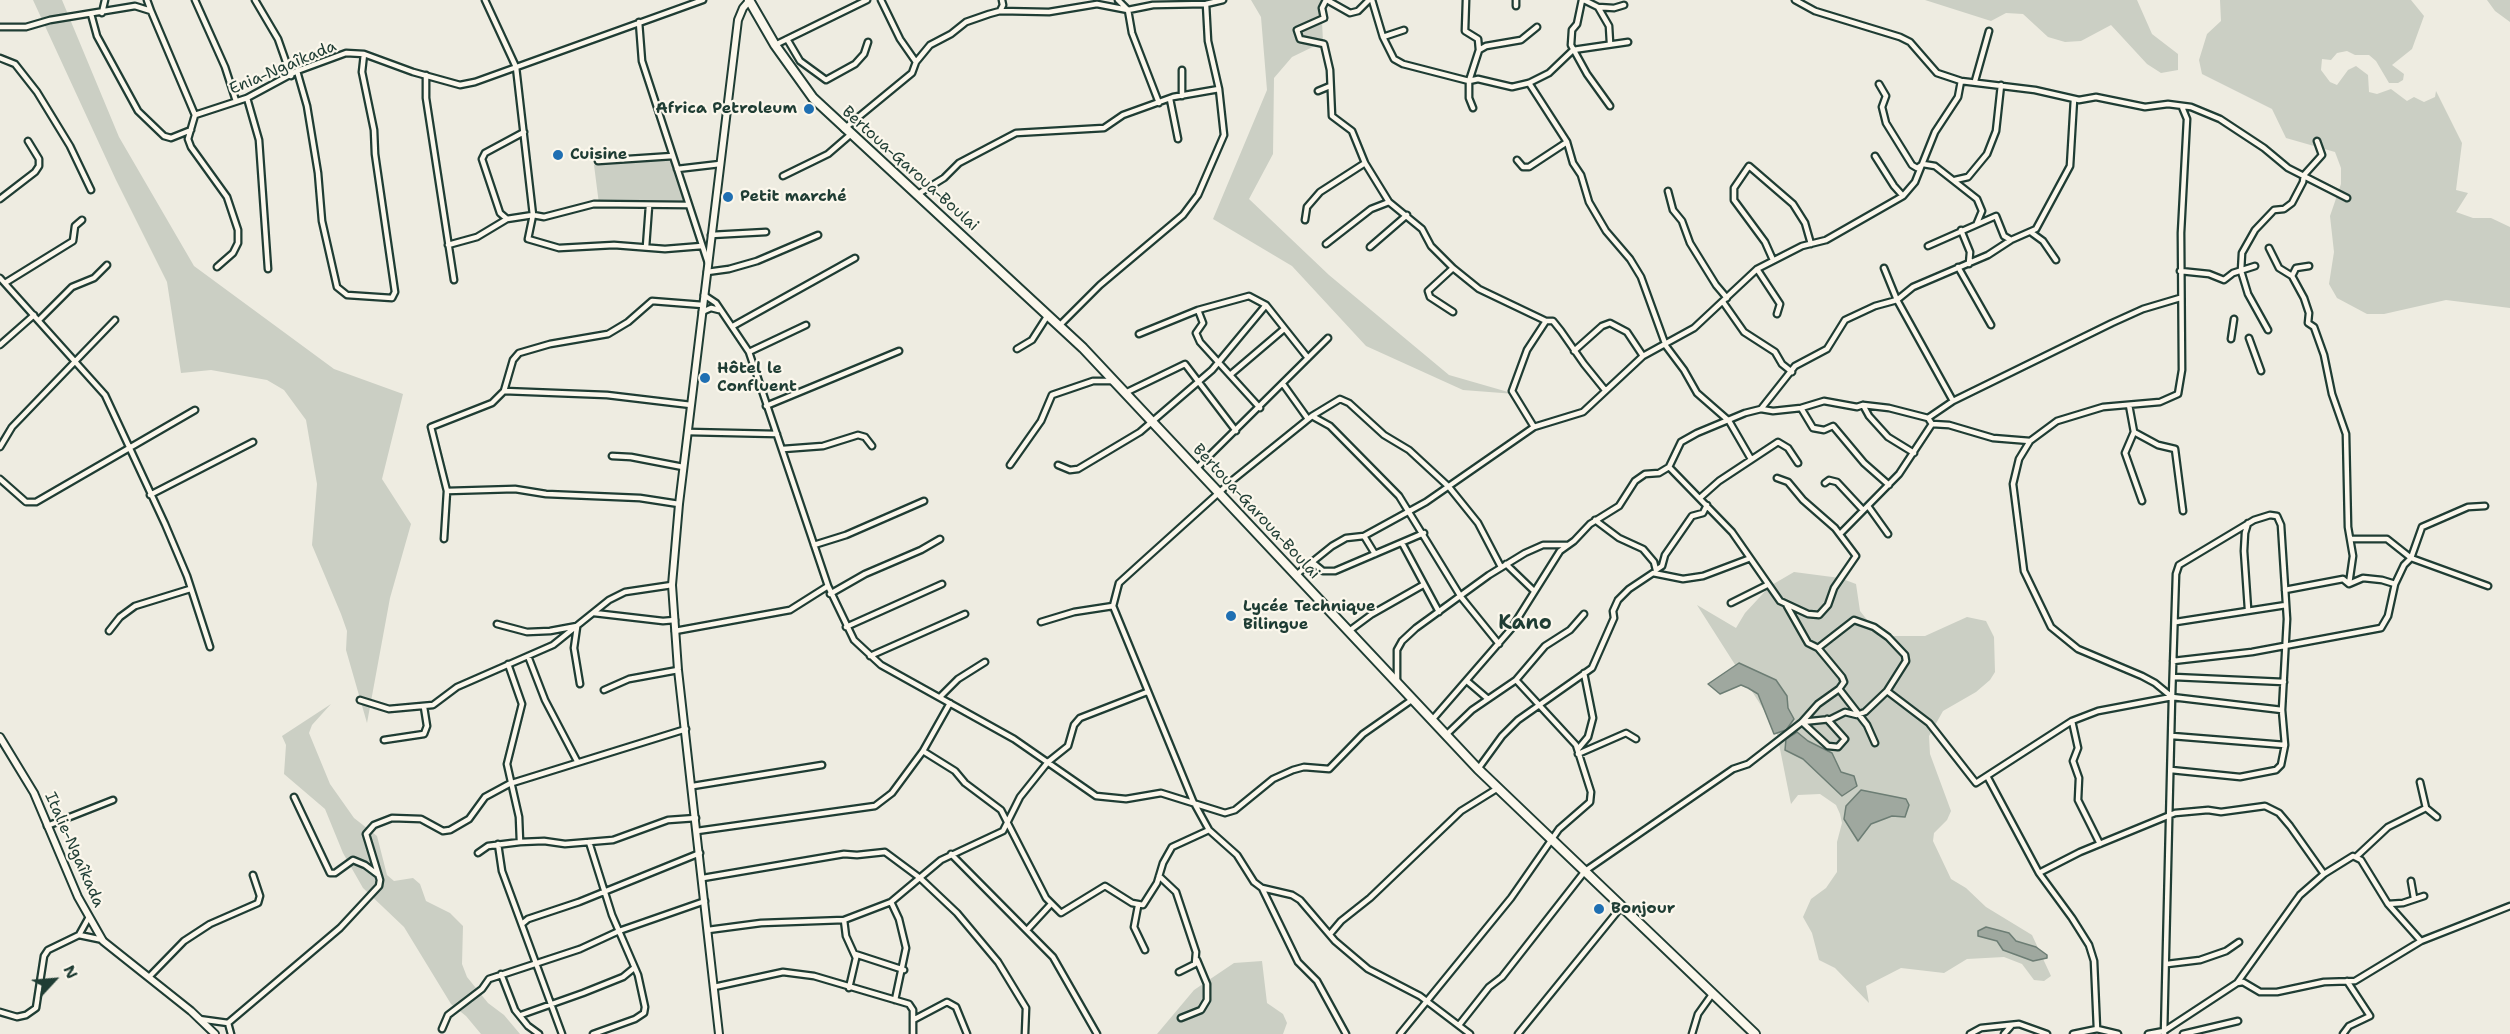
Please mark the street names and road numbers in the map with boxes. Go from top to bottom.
street label: Enia-Ngaîkada [227,37,339,99]
street label: Bertoua-Garoua-Boulai [838,102,982,236]
street label: Bertoua-Garoua-Boulai [1188,440,1324,584]
street label: Italie-Ngaîkada [40,789,108,911]

